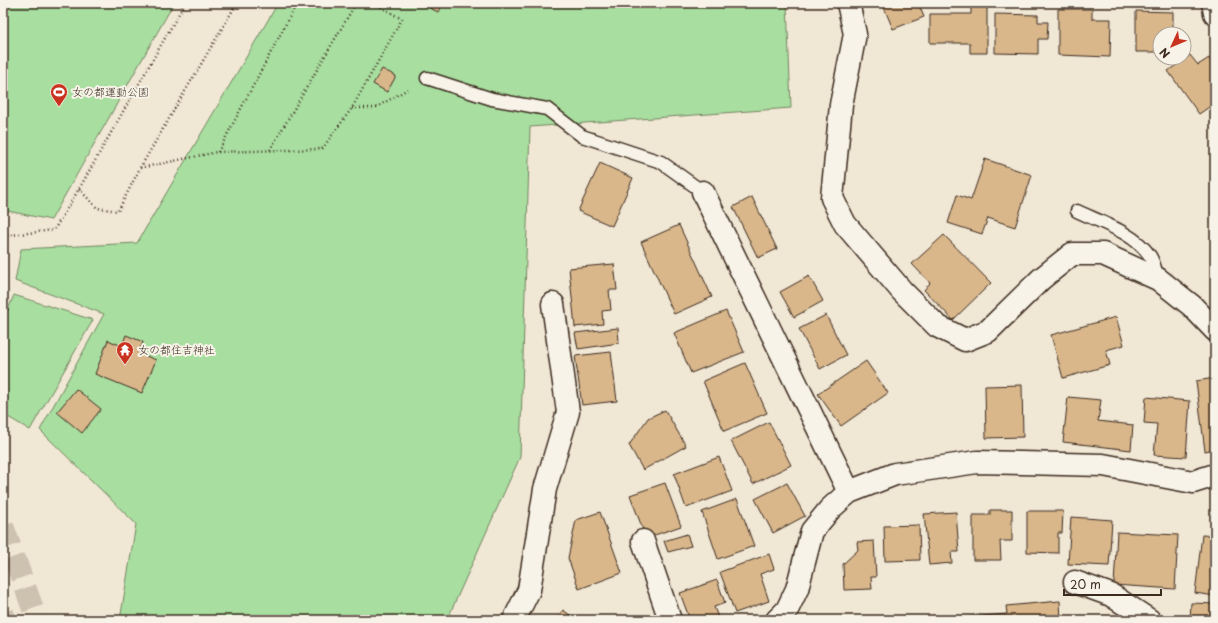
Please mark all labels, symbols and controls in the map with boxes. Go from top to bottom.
north arrow [1152,26,1192,66]
text: N [1155,44,1174,62]
sports icon: 女の都運動公園 [49,82,69,107]
place label: 女の都運動公園 [72,83,149,100]
temple icon: 女の都住吉神社 [115,340,135,365]
place label: 女の都住吉神社 [138,341,215,358]
scale bar [1064,571,1161,597]
text: 20 m [1070,575,1101,593]

